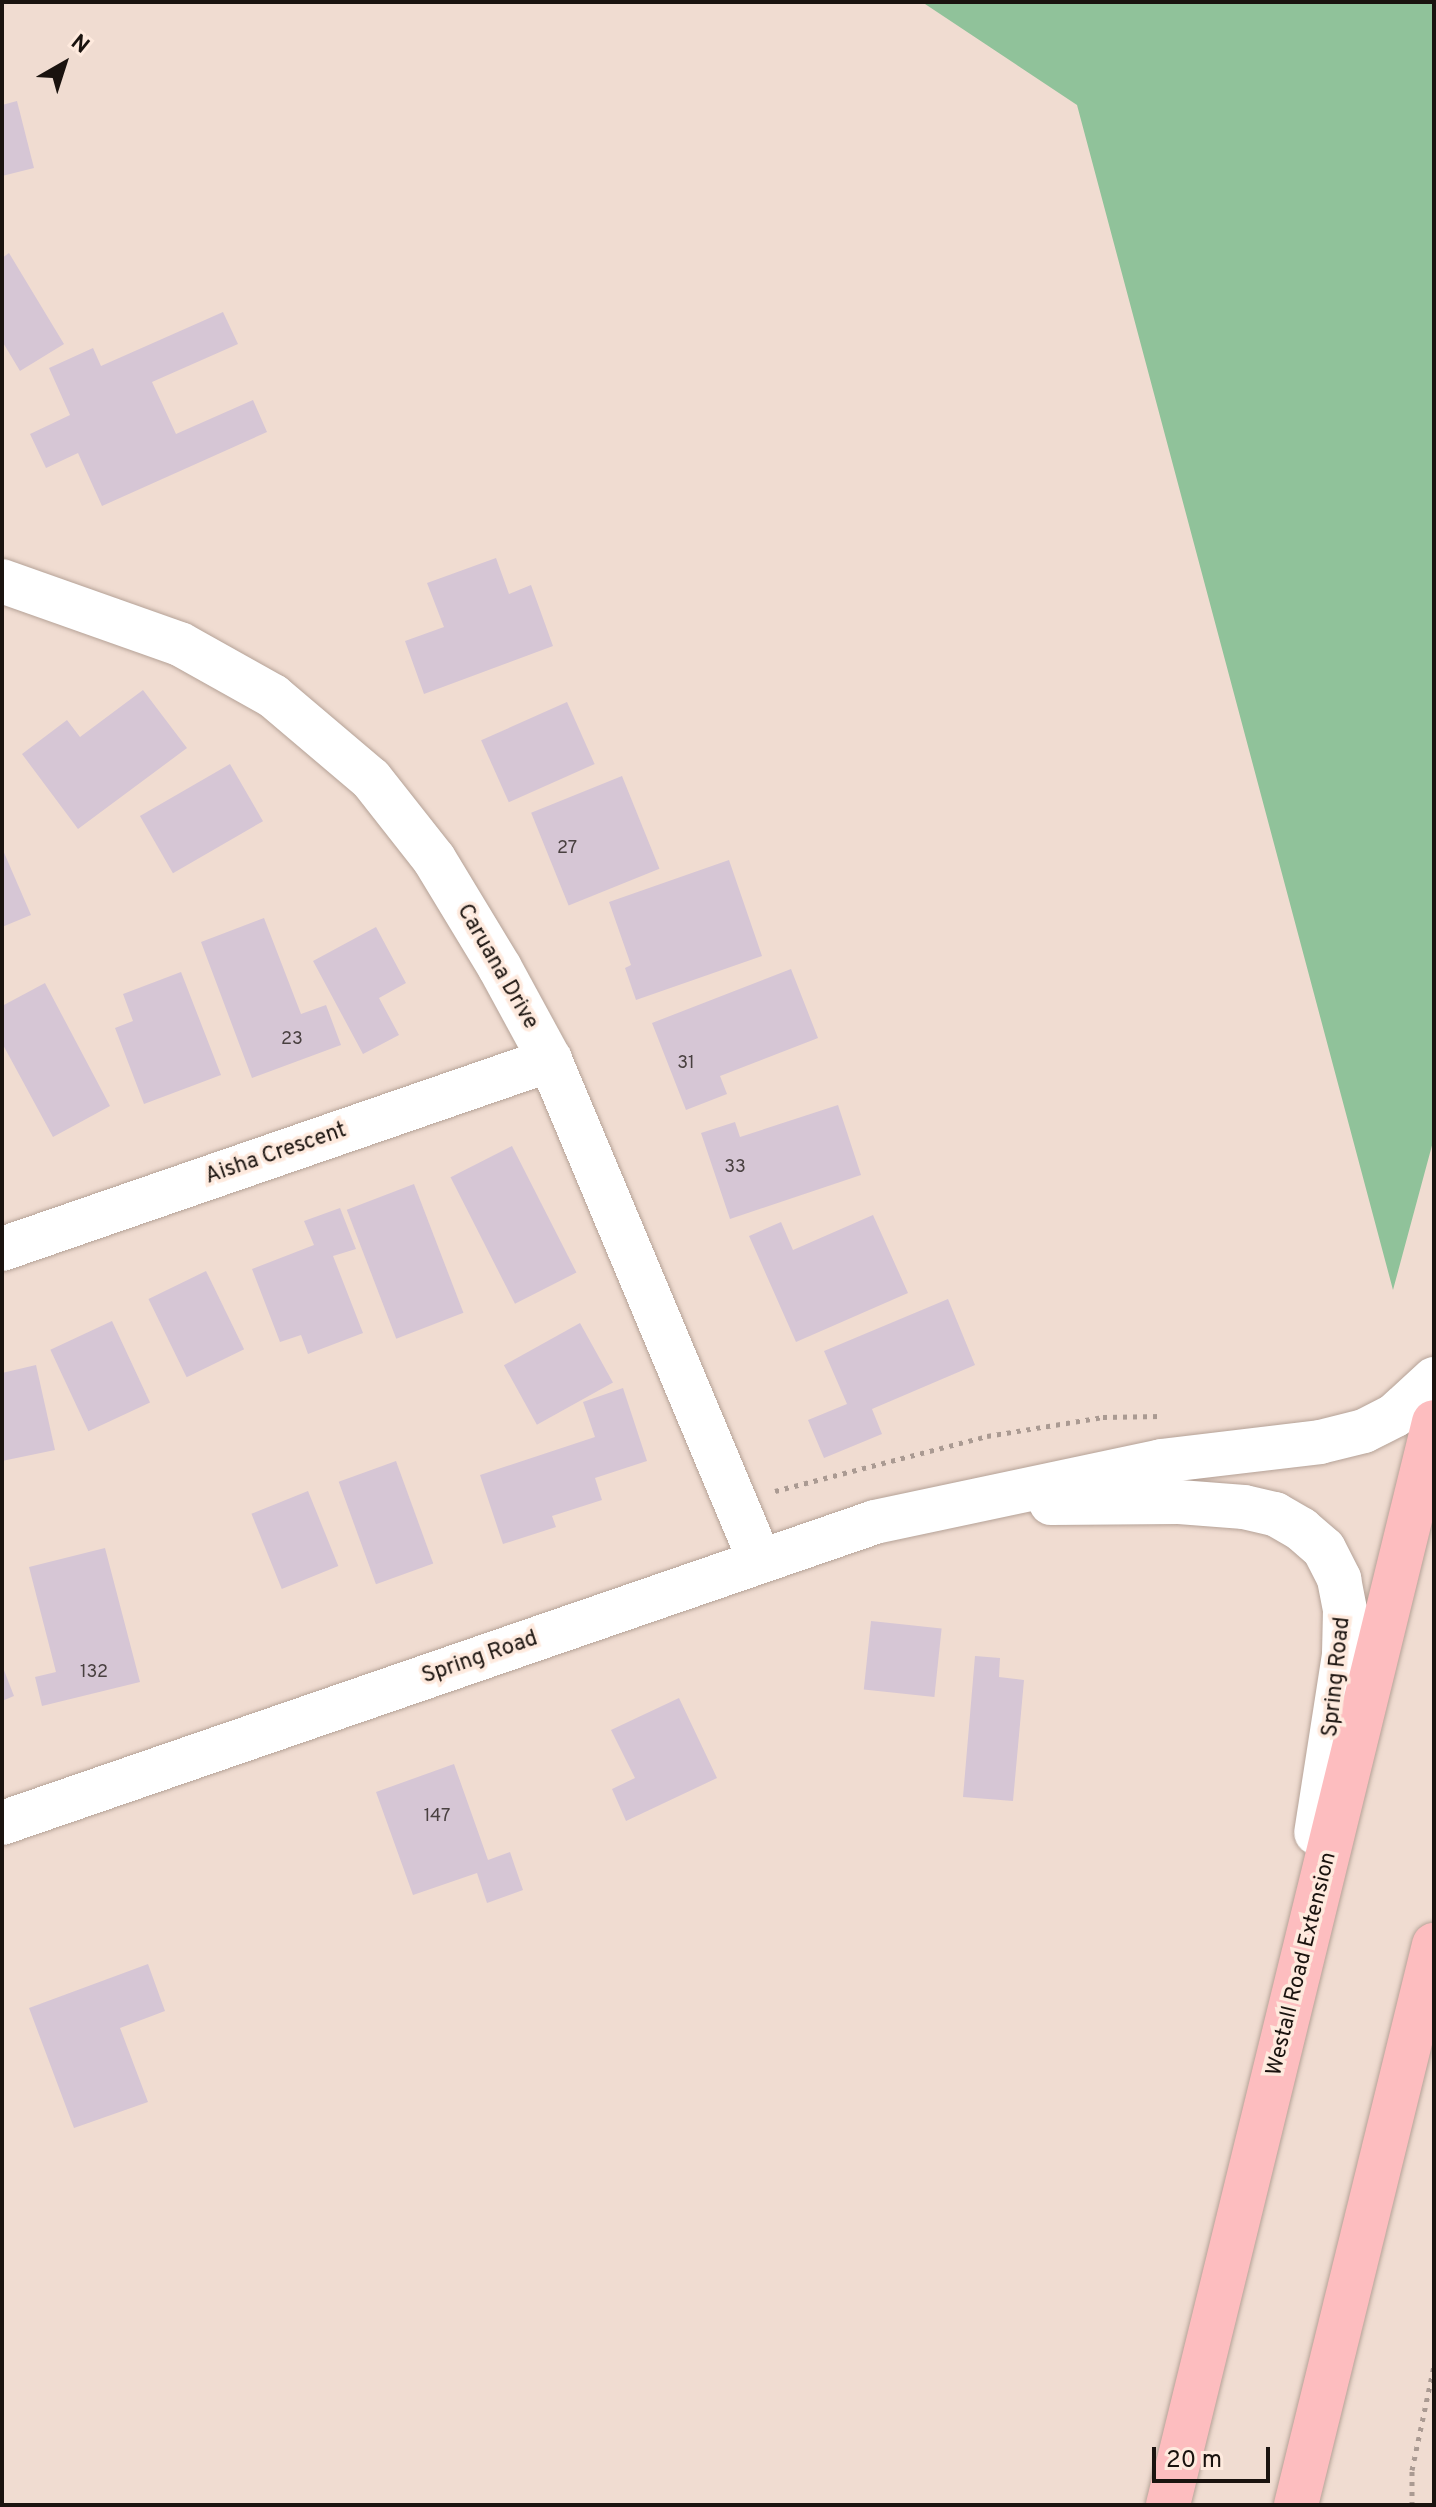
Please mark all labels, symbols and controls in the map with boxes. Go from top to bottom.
north arrow [24,24,104,104]
text: N [65,29,94,60]
house number: 27 [557,838,577,860]
street label: Caruana Drive [451,900,543,1034]
house number: 23 [281,1029,303,1051]
house number: 31 [677,1053,695,1075]
street label: Aisha Crescent [202,1117,350,1191]
house number: 33 [724,1157,746,1179]
street label: Spring Road [1318,1616,1356,1738]
street label: Spring Road [419,1626,541,1690]
house number: 132 [80,1662,108,1684]
house number: 147 [424,1806,450,1828]
street label: Westall Road Extension [1261,1849,1343,2079]
scale bar [1156,2431,1274,2481]
text: 20 m [1166,2446,1222,2476]

